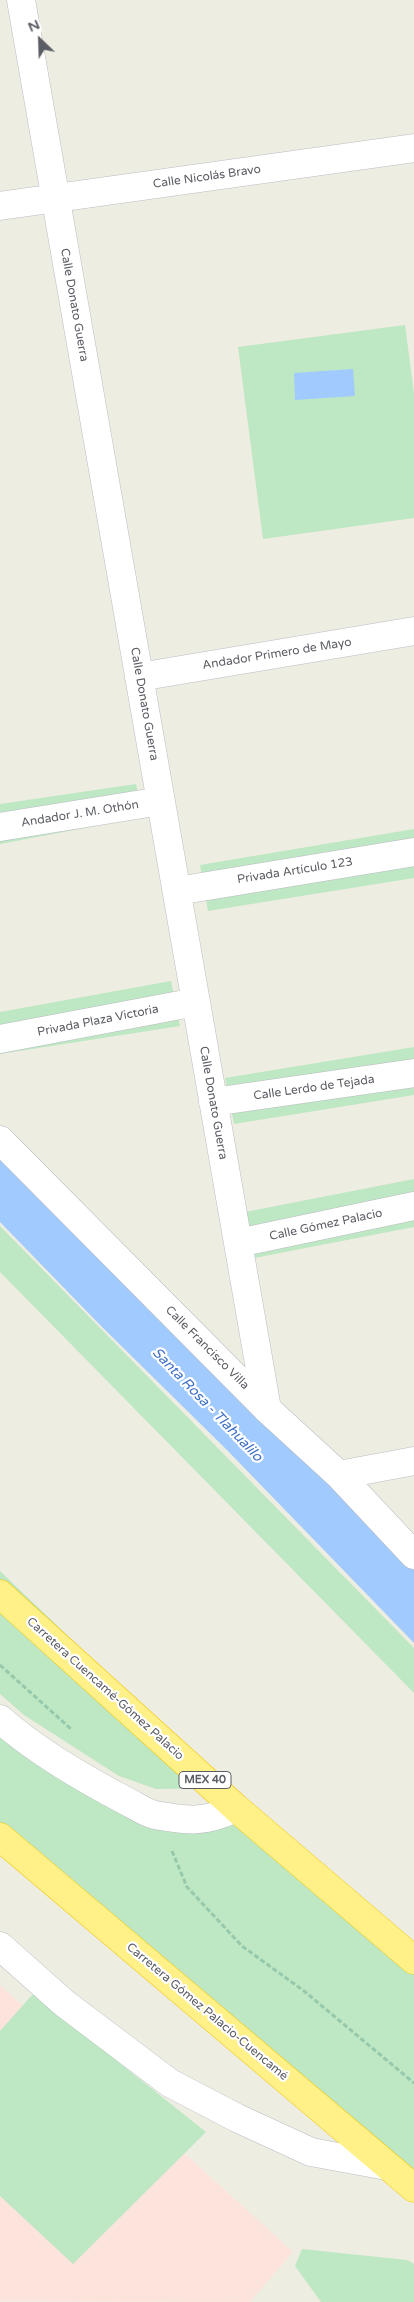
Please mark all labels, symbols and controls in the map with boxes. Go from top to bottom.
north arrow [15,15,65,65]
text: N [25,16,42,36]
street label: Calle Nicolás Bravo [152,162,262,192]
street label: Calle Donato Guerra [57,247,91,363]
street label: Andador Primero de Mayo [201,635,353,673]
street label: Calle Donato Guerra [127,646,161,762]
street label: Andador J. M. Othón [20,798,140,830]
street label: Privada Artículo 123 [236,855,354,887]
street label: Privada Plaza Victoria [36,1002,160,1040]
street label: Calle Donato Guerra [196,1045,230,1161]
street label: Calle Lerdo de Tejada [253,1072,375,1104]
street label: Calle Gómez Palacio [268,1206,384,1244]
street label: Calle Francisco Villa [162,1303,252,1393]
water label: Santa Rosa - Tlahualilo [148,1345,266,1465]
street label: Carretera Cuencamé-Gómez Palacio [24,1615,186,1763]
road number: MEX 40 [179,1772,231,1788]
street label: Carretera Gómez Palacio-Cuencamé [123,1940,291,2084]

